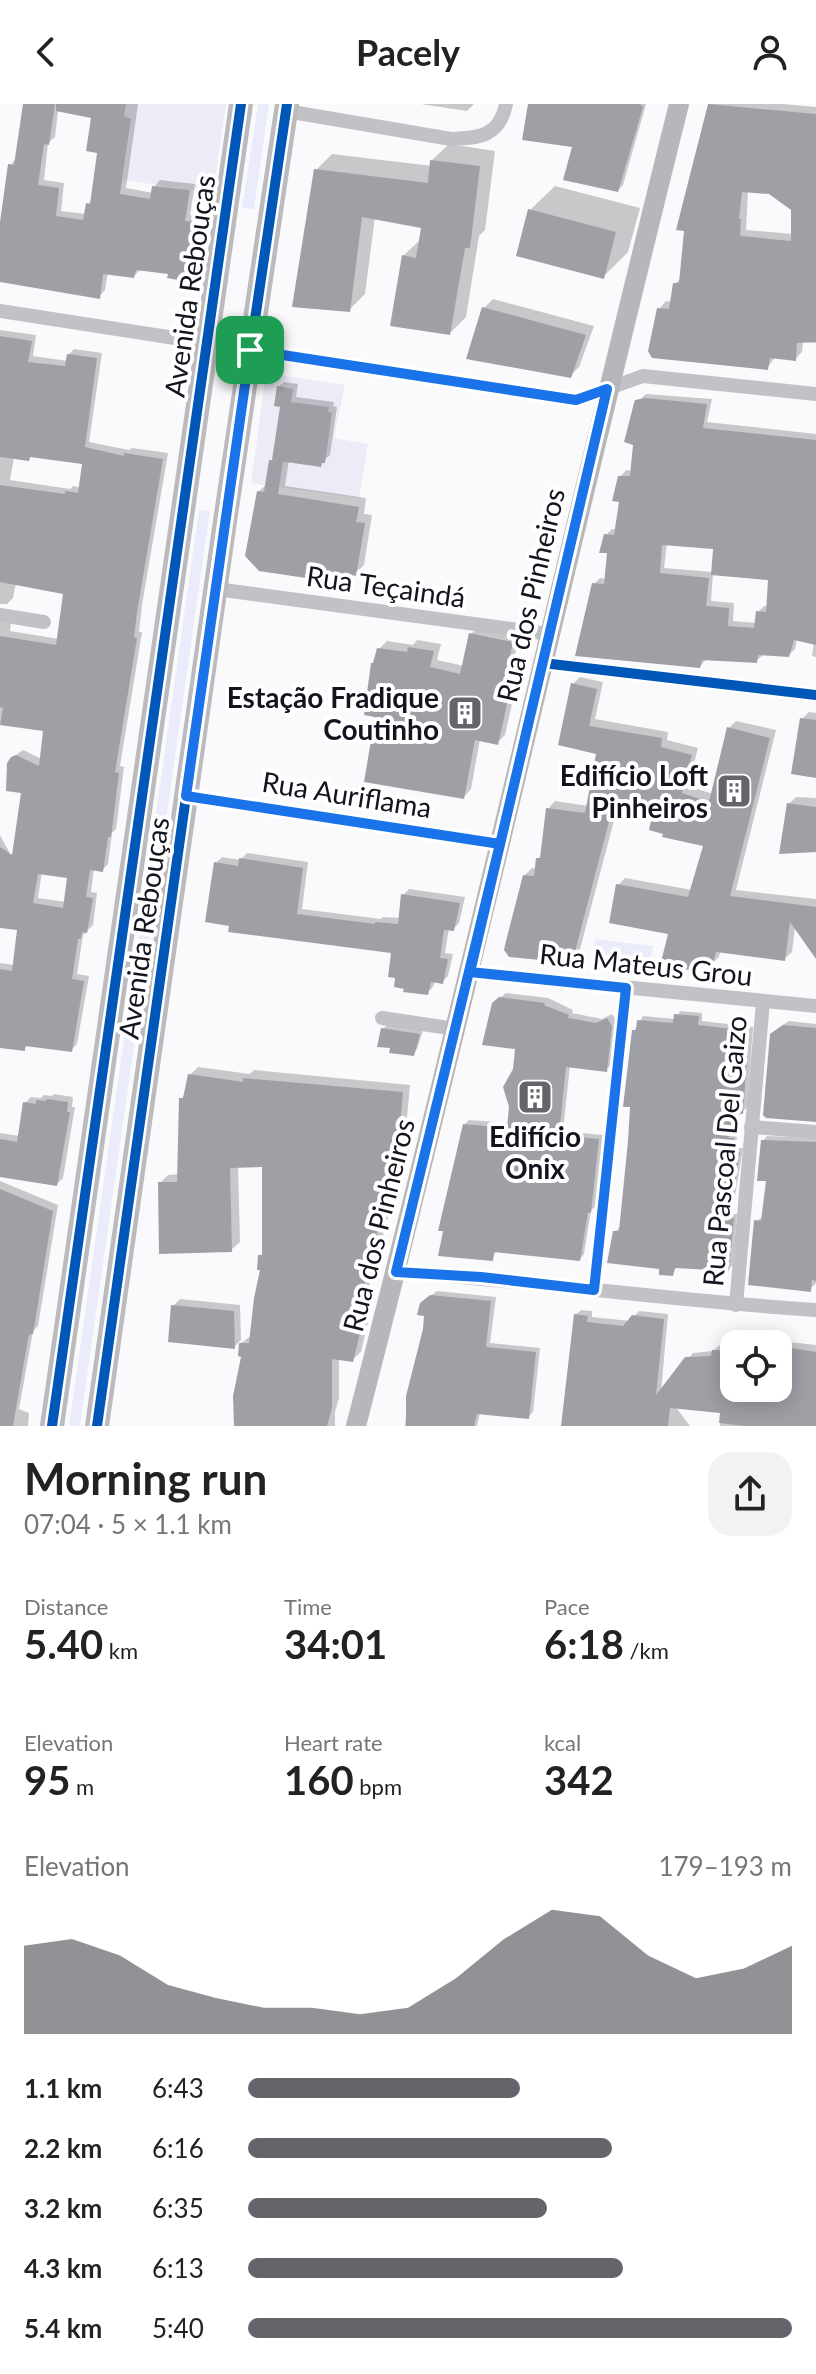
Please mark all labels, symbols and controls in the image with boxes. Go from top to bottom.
icon: back [24,30,68,74]
text: Pacely [356,30,460,74]
icon: person [748,30,792,74]
street label: Avenida Rebouças [157,173,221,399]
pin [216,316,284,384]
icon: arrive [228,328,272,372]
street label: Rua dos Pinheiros [489,485,571,705]
street label: Rua Teçaindá [304,558,468,614]
place label: Estação Fradique Coutinho [227,680,439,746]
building icon: Estação Fradique Coutinho [446,694,484,732]
place label: Edifício Loft Pinheiros [560,758,708,824]
street label: Rua Auriflama [260,764,434,824]
building icon: Edifício Loft Pinheiros [715,772,753,810]
street label: Avenida Rebouças [111,815,175,1041]
street label: Rua Mateus Grou [538,936,754,992]
street label: Rua Pascoal Del Gaizo [695,1014,753,1288]
building icon: Edifício Onix [516,1078,554,1116]
street label: Rua dos Pinheiros [335,1115,421,1335]
place label: Edifício Onix [489,1119,581,1185]
map controls [720,1330,792,1402]
button: locate [720,1330,792,1402]
text: Morning run [24,1452,267,1504]
button: share [708,1452,792,1536]
text: 07:04 · 5 × 1.1 km [24,1508,232,1540]
text: Distance [24,1593,108,1620]
text: Time [284,1593,332,1620]
text: Pace [544,1593,590,1620]
text: 5.40 [24,1620,103,1668]
text: 34:01 [284,1620,387,1668]
text: 6:18 [544,1620,624,1668]
text: km [103,1637,138,1664]
text: /km [624,1637,669,1664]
text: Elevation [24,1729,113,1756]
text: Heart rate [284,1729,383,1756]
text: kcal [544,1729,581,1756]
text: 95 [24,1756,70,1804]
text: 160 [284,1756,354,1804]
text: 342 [544,1756,614,1804]
text: m [70,1773,94,1800]
text: bpm [354,1773,402,1800]
text: Elevation [24,1850,130,1882]
text: 179–193 m [658,1850,792,1882]
text: 1.1 km [24,2072,102,2104]
text: 6:43 [152,2072,204,2104]
text: 2.2 km [24,2132,102,2164]
text: 6:16 [152,2132,204,2164]
text: 3.2 km [24,2192,102,2224]
text: 6:35 [152,2192,204,2224]
text: 4.3 km [24,2252,102,2284]
text: 6:13 [152,2252,204,2284]
text: 5.4 km [24,2312,102,2344]
text: 5:40 [152,2312,204,2344]

